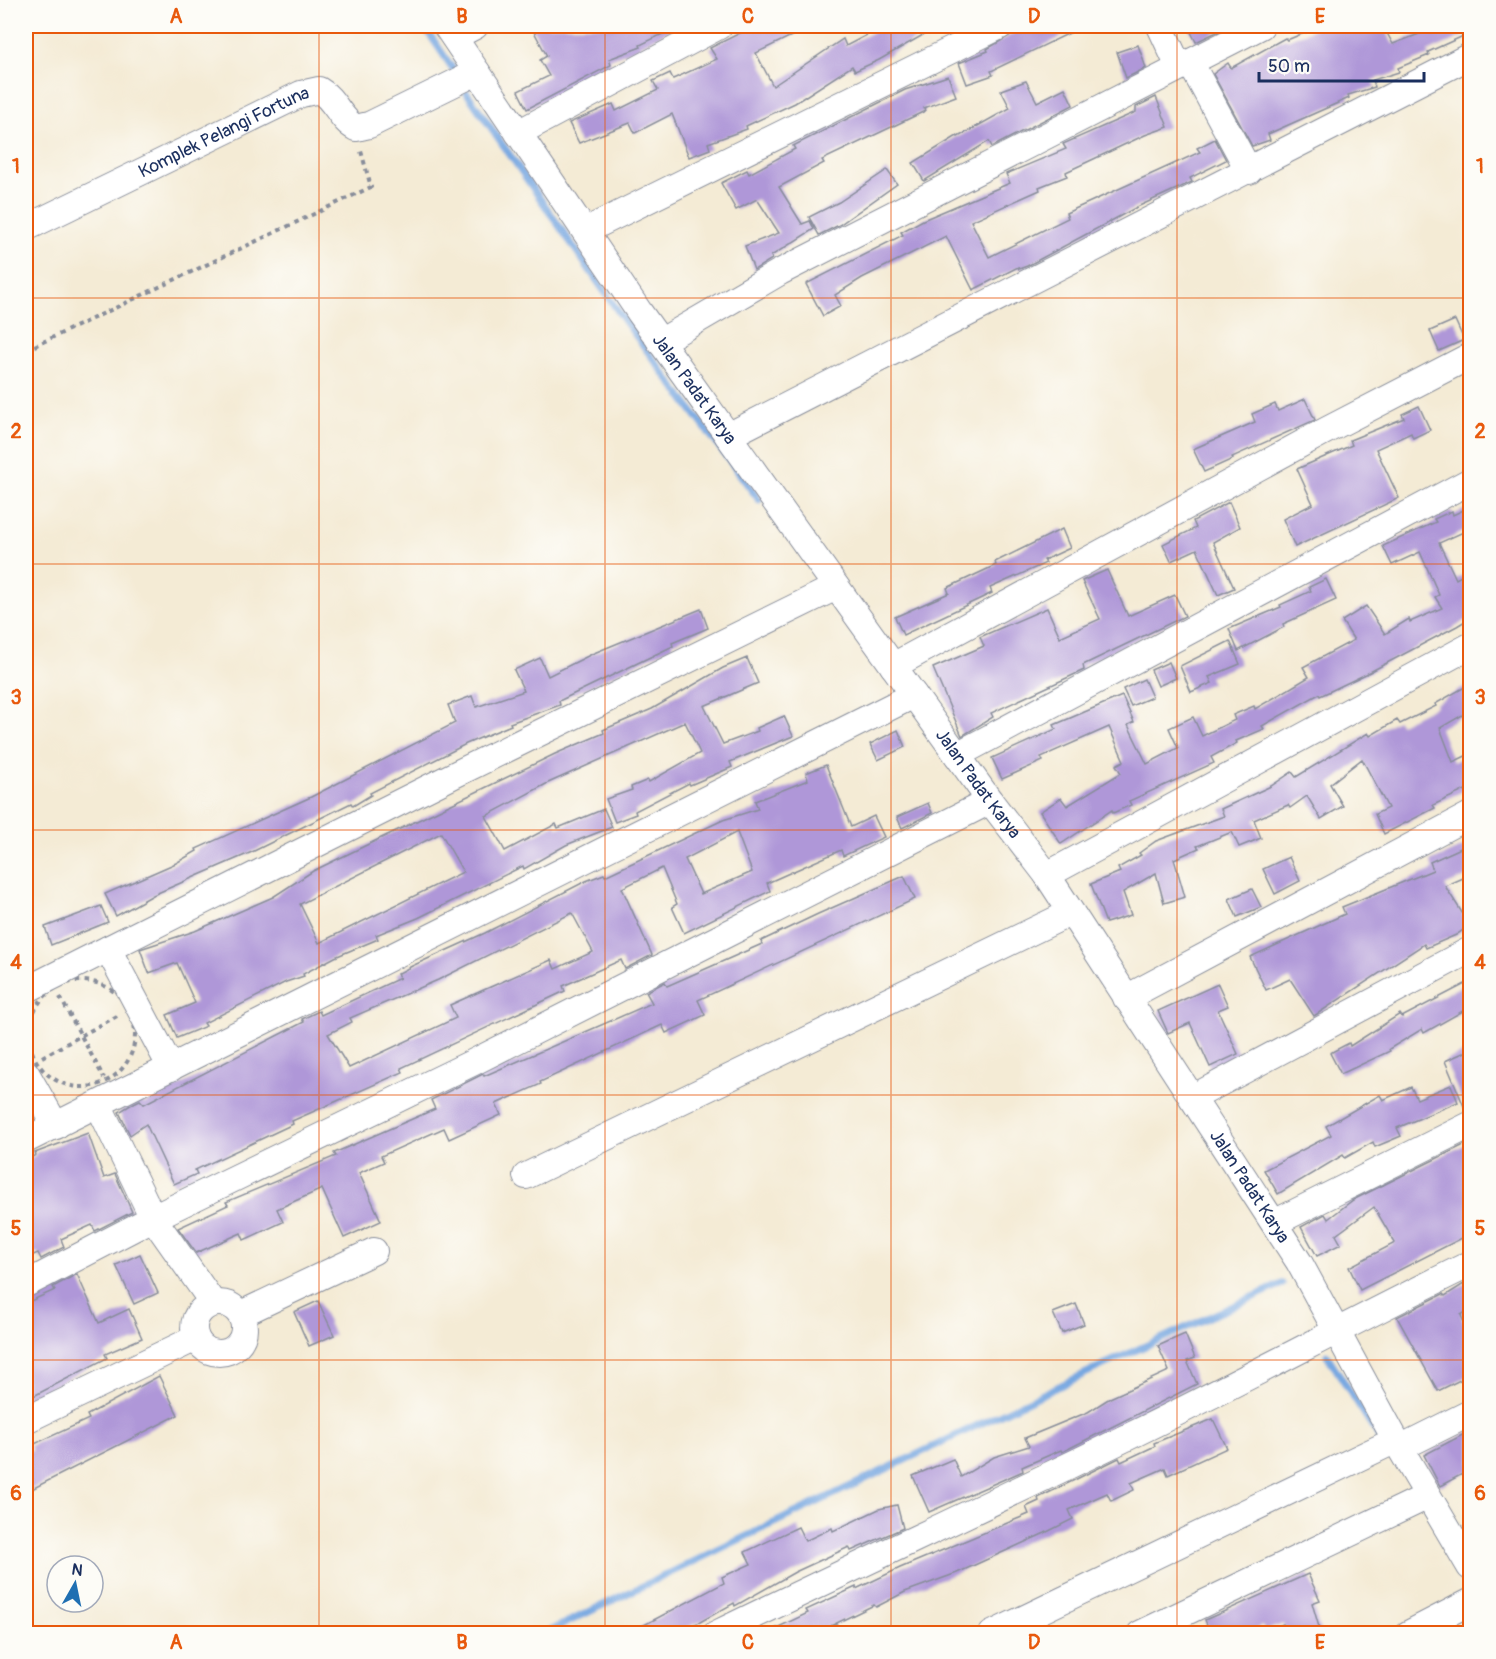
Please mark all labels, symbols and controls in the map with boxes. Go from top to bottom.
text: A [170,4,183,29]
text: B [456,4,468,29]
text: C [742,4,754,29]
text: D [1028,4,1041,29]
text: E [1315,4,1326,29]
scale bar [1259,45,1424,83]
text: 50 m [1268,55,1310,78]
street label: Komplek Pelangi Fortuna [135,82,311,183]
text: 1 [12,154,20,179]
text: 1 [1476,154,1484,179]
street label: Jalan Padat Karya [647,330,741,449]
text: 2 [10,419,22,444]
text: 2 [1474,419,1486,444]
text: 3 [10,685,22,710]
text: 3 [1474,685,1486,710]
street label: Jalan Padat Karya [930,725,1026,843]
text: 4 [10,950,22,975]
text: 4 [1474,950,1486,975]
street label: Jalan Padat Karya [1204,1126,1295,1248]
text: 5 [11,1216,22,1241]
text: 5 [1475,1216,1486,1241]
text: 6 [10,1481,22,1506]
text: 6 [1474,1481,1486,1506]
north arrow [45,1554,105,1614]
text: N [70,1559,84,1581]
text: A [170,1630,183,1655]
text: B [456,1630,468,1655]
text: C [742,1630,754,1655]
text: D [1028,1630,1041,1655]
text: E [1315,1630,1326,1655]

